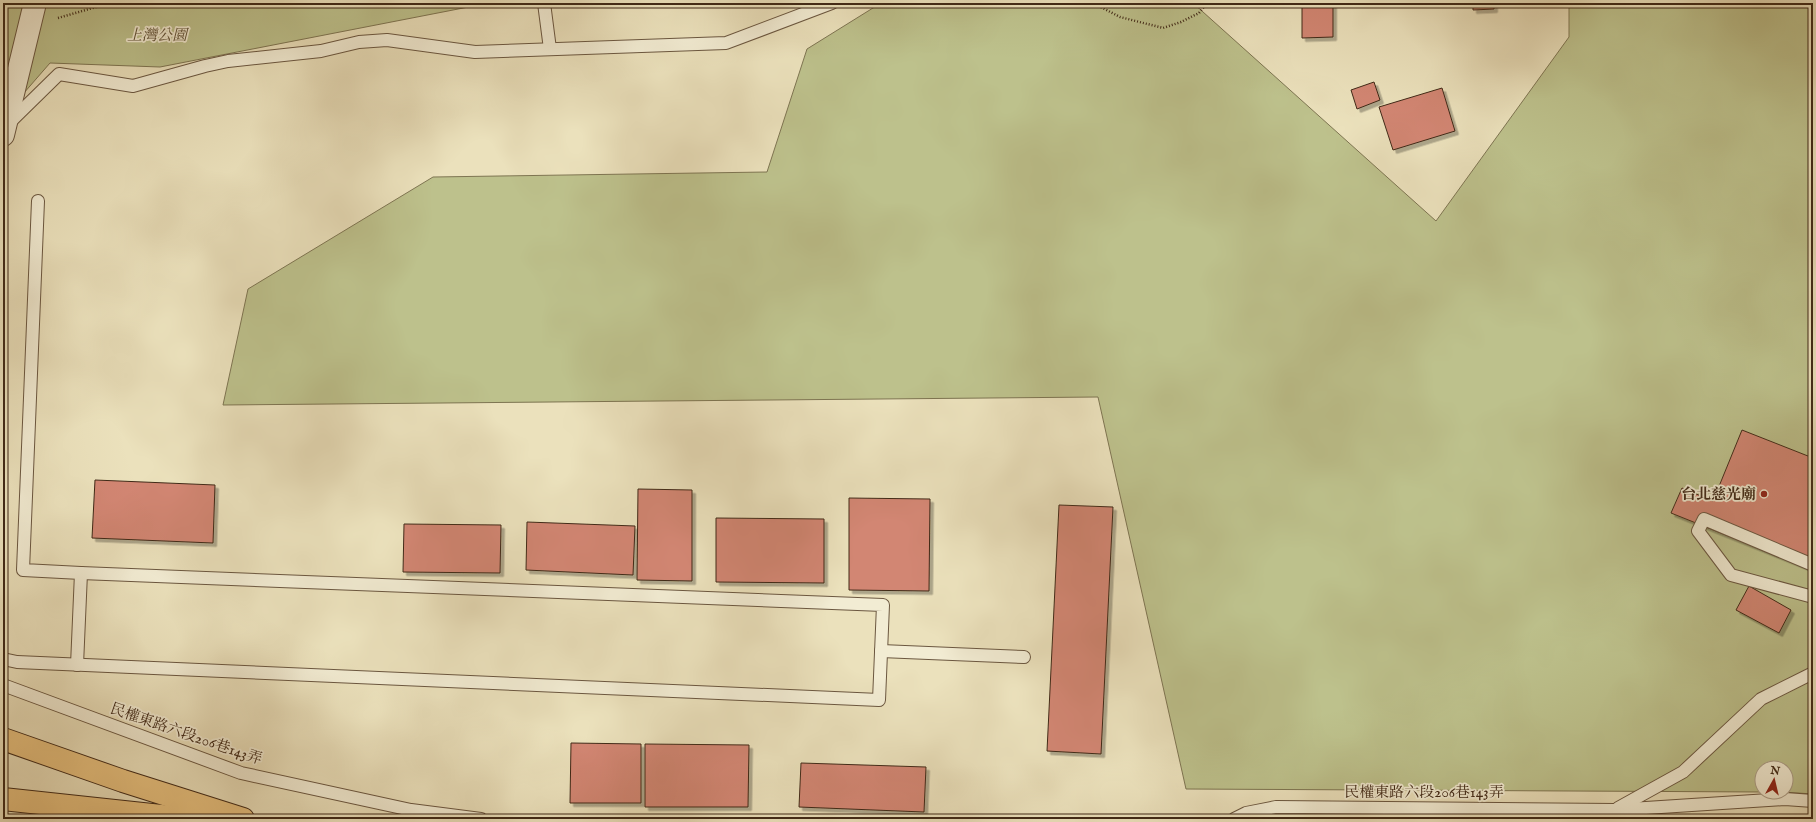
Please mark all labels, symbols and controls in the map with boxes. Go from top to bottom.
park label: 上灣公園 [127,26,189,45]
place label: 台北慈光廟 [1681,485,1756,504]
marker: 台北慈光廟 [1759,489,1769,499]
street label: 民權東路六段206巷143弄 [108,699,264,769]
north arrow [1754,760,1794,800]
text: N [1769,763,1781,779]
street label: 民權東路六段206巷143弄 [1344,783,1504,802]

